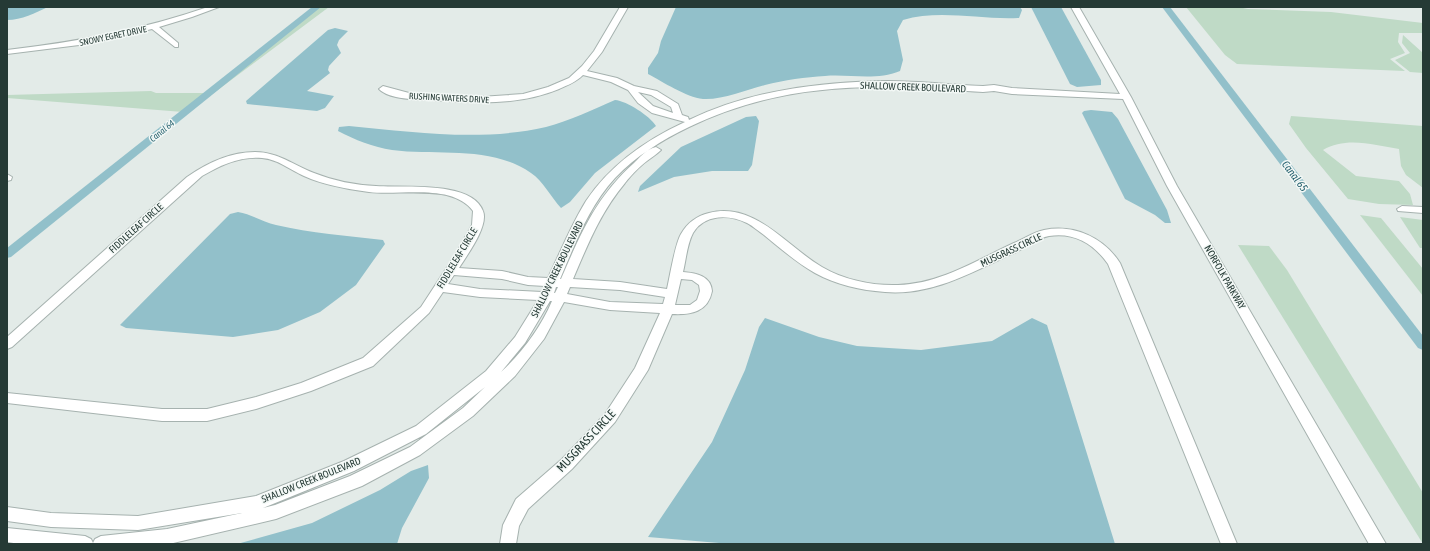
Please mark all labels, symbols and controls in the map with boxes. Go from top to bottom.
street label: SNOWY EGRET DRIVE [79,24,148,48]
street label: SHALLOW CREEK BOULEVARD [860,80,967,94]
street label: RUSHING WATERS DRIVE [409,91,489,105]
water label: Canal 64 [148,118,176,144]
water label: Canal 65 [1280,158,1310,194]
street label: FIDDLELEAF CIRCLE [107,200,166,255]
street label: SHALLOW CREEK BOULEVARD [529,219,585,319]
street label: FIDDLELEAF CIRCLE [435,225,480,290]
street label: MUSGRASS CIRCLE [979,231,1044,269]
street label: NORFOLK PARKWAY [1202,243,1248,311]
street label: MUSGRASS CIRCLE [554,407,618,475]
street label: SHALLOW CREEK BOULEVARD [260,455,363,505]

